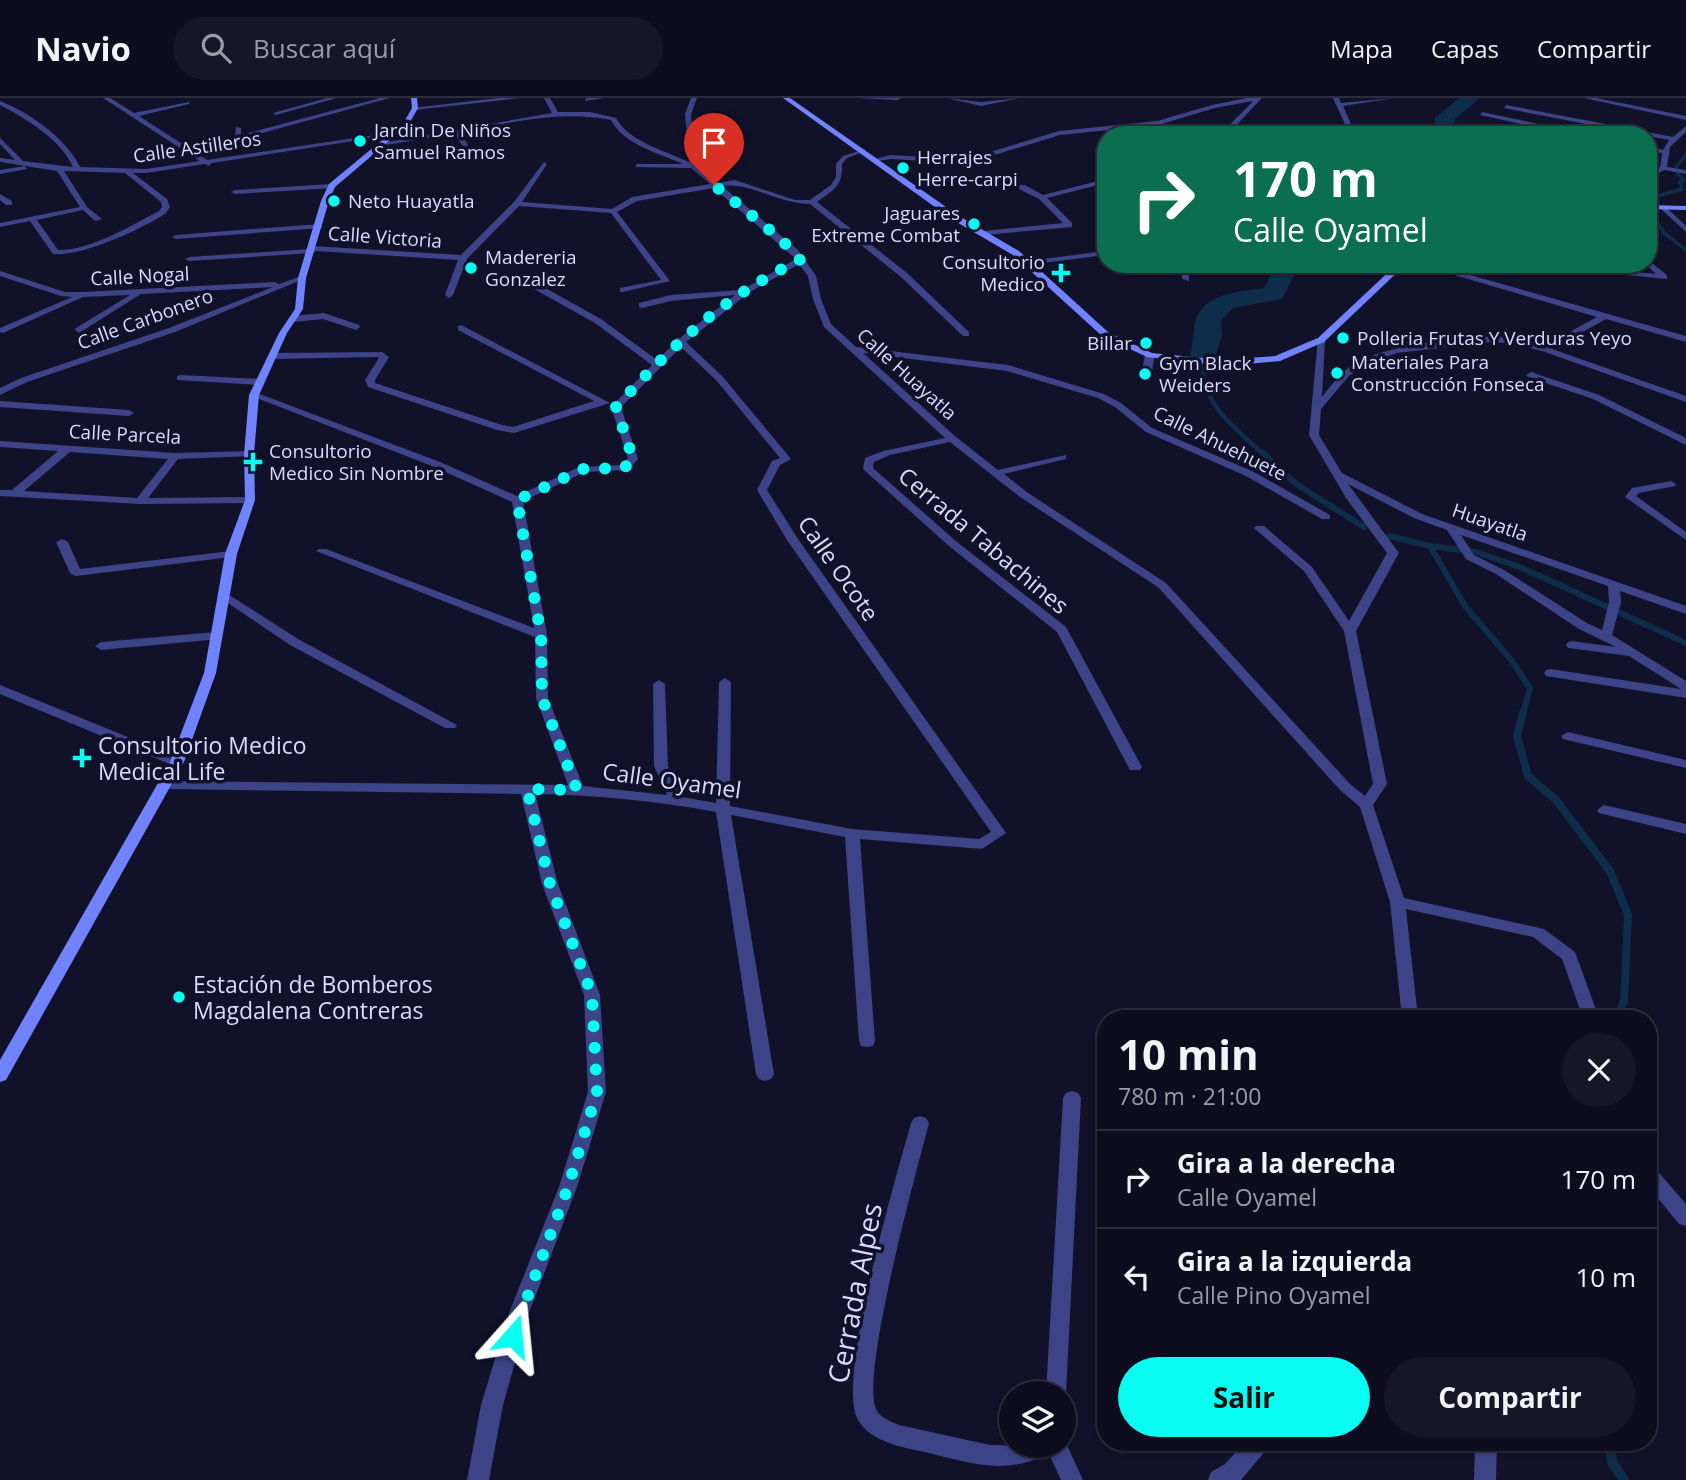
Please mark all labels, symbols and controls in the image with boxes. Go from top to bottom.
search box [173,17,663,80]
text: Navio [35,26,131,71]
icon: search [197,29,235,67]
text: Buscar aquí [253,30,395,66]
text: Mapa [1330,32,1393,65]
text: Capas [1431,32,1499,65]
text: Compartir [1537,32,1651,65]
pin [684,113,744,185]
place label: Jardin De Niños Samuel Ramos [372,117,511,165]
icon: arrive [695,124,733,162]
street label: Calle Astilleros [131,125,263,169]
marker: Jardin De Niños Samuel Ramos [352,133,368,149]
place label: Herrajes Herre-carpi [917,144,1018,192]
text: 170 m [1233,145,1378,211]
icon: right [1118,154,1209,245]
marker: Herrajes Herre-carpi [895,160,911,176]
place label: Neto Huayatla [348,188,475,214]
marker: Neto Huayatla [326,193,342,209]
place label: Jaguares Extreme Combat [811,200,960,248]
text: Calle Oyamel [1233,208,1428,251]
marker: Jaguares Extreme Combat [966,216,982,232]
street label: Calle Victoria [327,220,443,254]
place label: Madereria Gonzalez [485,244,577,292]
place label: Consultorio Medico [942,249,1045,297]
street label: Calle Nogal [90,260,190,292]
marker: Madereria Gonzalez [463,260,479,276]
marker: Consultorio Medico [1051,263,1071,283]
street label: Calle Carbonero [74,282,216,356]
street label: Calle Huayatla [851,322,963,426]
place label: Polleria Frutas Y Verduras Yeyo [1357,325,1632,351]
place label: Billar [1087,330,1132,356]
marker: Polleria Frutas Y Verduras Yeyo [1335,330,1351,346]
marker: Billar [1138,335,1154,351]
place label: Materiales Para Construcción Fonseca [1351,349,1545,397]
place label: Gym Black Weiders [1159,350,1252,398]
marker: Materiales Para Construcción Fonseca [1329,365,1345,381]
marker: Gym Black Weiders [1137,366,1153,382]
street label: Calle Ahuehuete [1149,400,1291,486]
street label: Calle Parcela [68,418,182,450]
place label: Consultorio Medico Sin Nombre [269,438,444,486]
marker: Consultorio Medico Sin Nombre [243,452,263,472]
street label: Cerrada Tabachines [892,459,1076,621]
street label: Huayatla [1449,497,1531,547]
street label: Calle Ocote [791,509,887,627]
place label: Consultorio Medico Medical Life [98,729,307,787]
marker: Consultorio Medico Medical Life [72,748,92,768]
street label: Calle Oyamel [600,754,744,806]
place label: Estación de Bomberos Magdalena Contreras [193,968,433,1026]
marker: Estación de Bomberos Magdalena Contreras [171,989,187,1005]
text: 10 min [1118,1025,1259,1082]
button: close [1562,1033,1636,1107]
text: 780 m · 21:00 [1118,1080,1261,1112]
text: Gira a la derecha [1177,1145,1396,1181]
icon: right [1118,1160,1156,1198]
text: 170 m [1561,1161,1636,1197]
text: Calle Oyamel [1177,1181,1317,1213]
street label: Cerrada Alpes [818,1200,890,1386]
text: Gira a la izquierda [1177,1243,1412,1279]
icon: left [1118,1258,1156,1296]
text: 10 m [1575,1259,1636,1295]
text: Calle Pino Oyamel [1177,1279,1371,1311]
position arrow [476,1299,550,1373]
button: Salir [1118,1357,1370,1437]
button: Compartir [1384,1357,1636,1437]
map controls [999,1381,1076,1458]
button: layers [999,1381,1076,1458]

